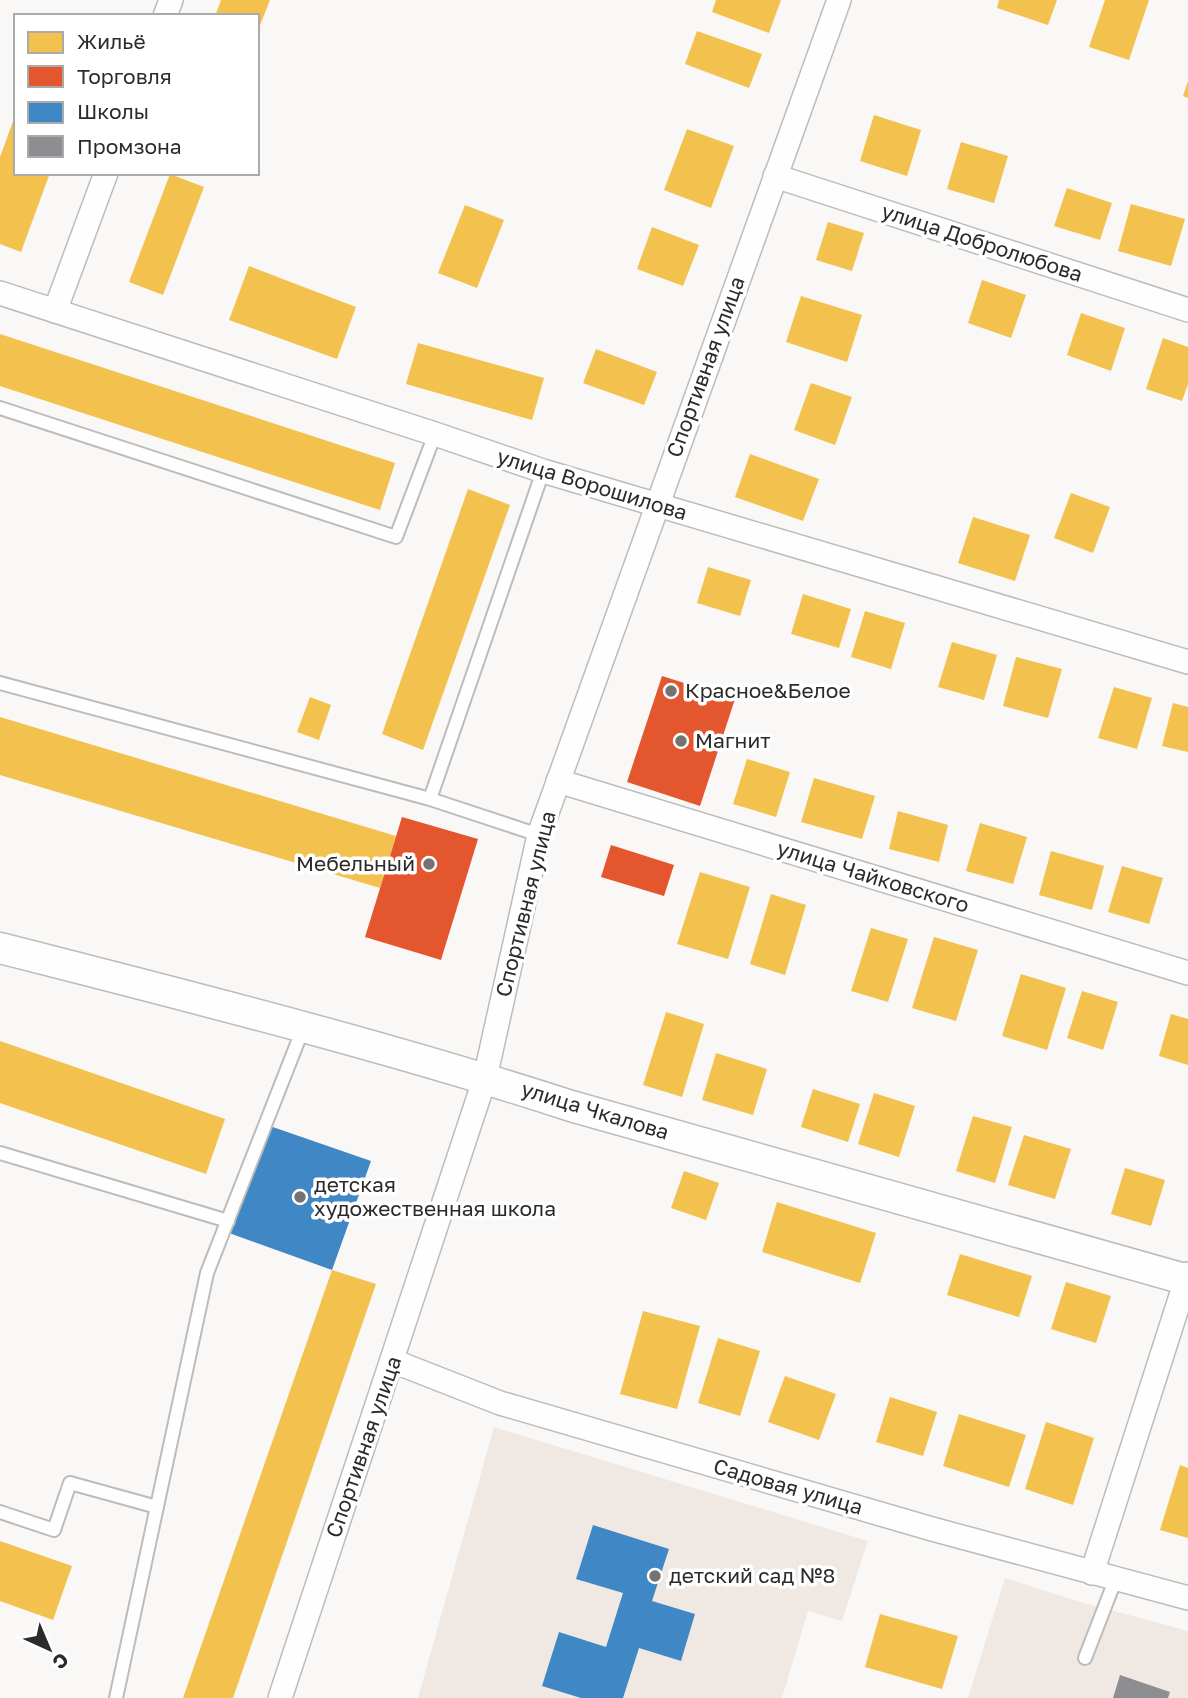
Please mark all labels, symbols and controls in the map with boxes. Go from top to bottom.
legend [14,14,259,175]
text: Жильё [77,28,146,54]
text: Торговля [77,63,172,89]
text: Школы [77,98,149,124]
text: Промзона [77,133,182,159]
street label: улица Добролюбова [879,197,1086,287]
street label: Спортивная улица [660,273,750,461]
street label: улица Ворошилова [494,443,690,525]
place label: Красное&Белое [685,677,851,703]
marker: Красное&Белое [663,683,679,699]
place label: Магнит [695,727,771,753]
marker: Магнит [673,733,689,749]
street label: Спортивная улица [489,808,561,999]
street label: улица Чайковского [774,834,972,918]
place label: Мебельный [296,850,415,876]
marker: Мебельный [421,856,437,872]
street label: улица Чкалова [518,1075,672,1145]
place label: детская художественная школа [314,1171,556,1221]
marker: детская художественная школа [292,1189,308,1205]
street label: Спортивная улица [320,1352,406,1541]
street label: Садовая улица [711,1452,866,1520]
place label: детский сад №8 [669,1562,835,1588]
marker: детский сад №8 [647,1568,663,1584]
north arrow [14,1614,84,1684]
text: С [48,1649,74,1675]

